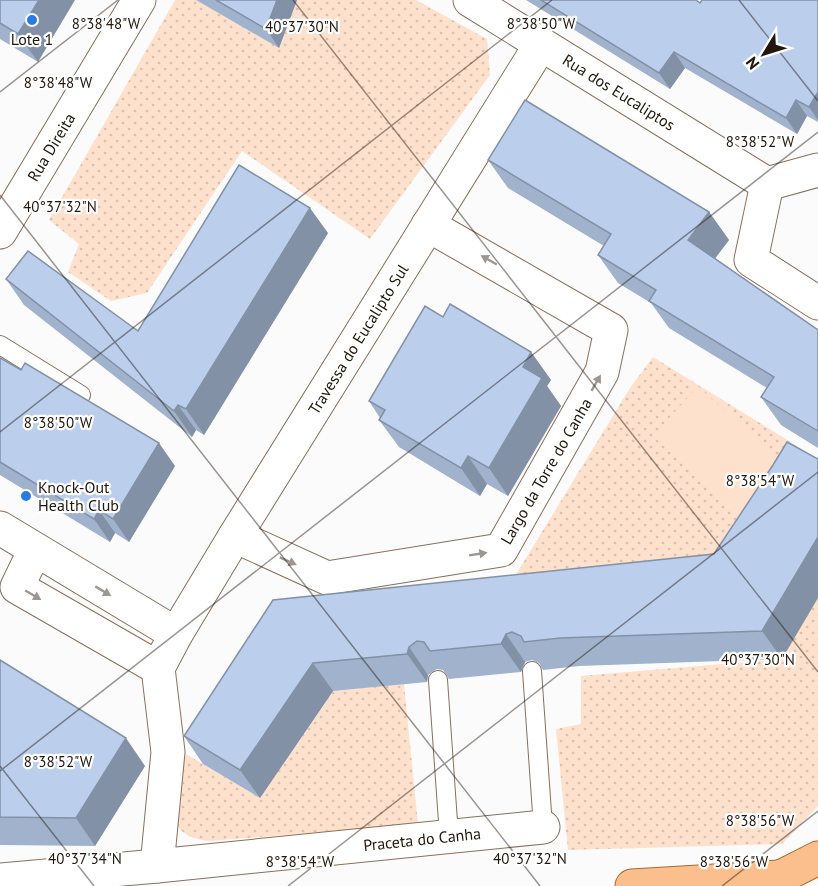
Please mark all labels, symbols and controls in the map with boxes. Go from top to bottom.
marker: Lote 1 [25,13,39,27]
text: 8°38'48"W [72,14,141,33]
text: 8°38'50"W [507,14,576,33]
text: 40°37'30"N [265,17,339,36]
north arrow [734,24,794,84]
place label: Lote 1 [11,29,53,49]
street label: Rua dos Eucaliptos [559,49,679,135]
text: N [741,53,763,74]
text: 8°38'48"W [24,73,93,92]
street label: Rua Direita [23,109,79,185]
text: 8°38'52"W [726,132,795,151]
text: 40°37'32"N [23,197,97,216]
one-way arrow [481,255,497,266]
street label: Travessa do Eucalipto Sul [304,260,413,418]
one-way arrow [591,375,602,391]
street label: Largo da Torre do Canha [496,394,596,548]
text: 8°38'50"W [24,413,93,432]
text: 8°38'54"W [726,471,795,490]
place label: Knock-Out Health Club [38,477,119,515]
marker: Knock-Out Health Club [19,489,33,503]
one-way arrow [468,549,487,558]
one-way arrow [280,556,297,565]
one-way arrow [95,585,111,596]
one-way arrow [24,590,41,600]
text: 40°37'30"N [721,650,795,669]
text: 8°38'52"W [24,752,93,771]
text: 8°38'56"W [726,811,795,830]
street label: Praceta do Canha [362,823,482,855]
text: 40°37'34"N [48,849,122,868]
text: 40°37'32"N [493,849,567,868]
text: 8°38'54"W [266,852,335,871]
text: 8°38'56"W [700,852,769,871]

